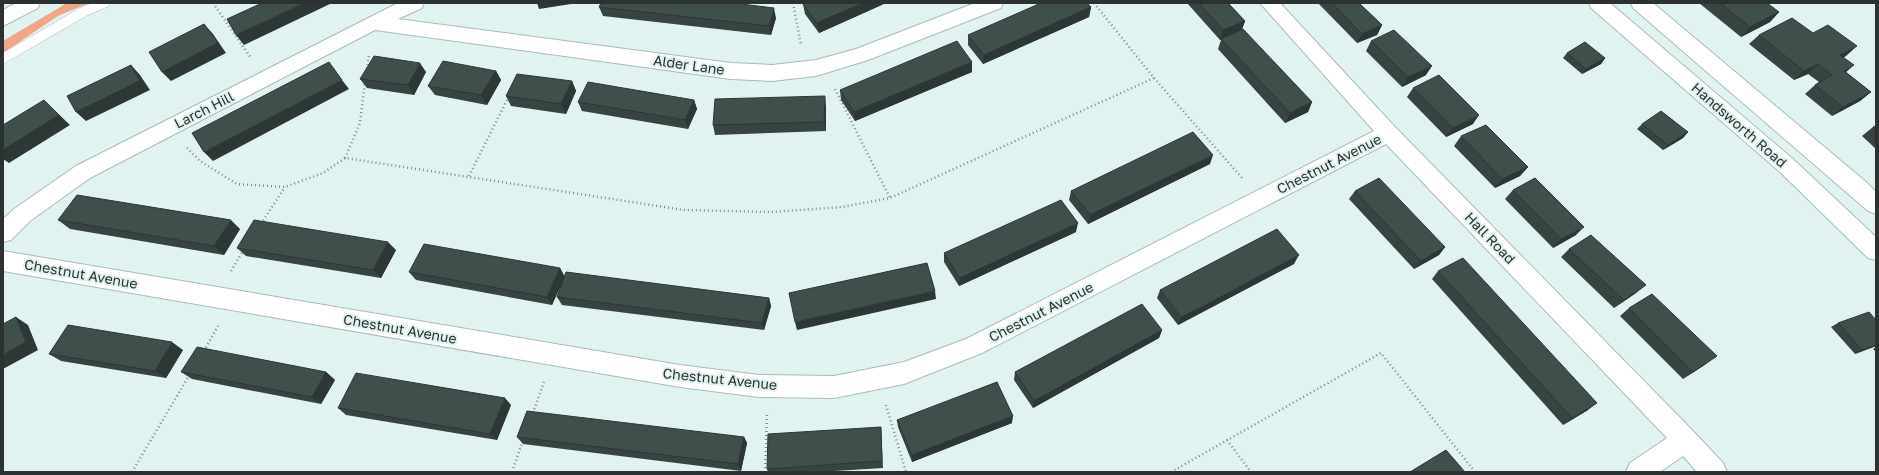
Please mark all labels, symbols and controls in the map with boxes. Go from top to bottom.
street label: Alder Lane [652,51,726,78]
street label: Handsworth Road [1688,79,1790,171]
street label: Larch Hill [171,87,236,132]
street label: Chestnut Avenue [1274,130,1384,197]
street label: Hall Road [1462,208,1519,267]
street label: Chestnut Avenue [23,255,139,292]
street label: Chestnut Avenue [986,278,1096,345]
street label: Chestnut Avenue [342,310,458,347]
street label: Chestnut Avenue [662,364,778,393]

